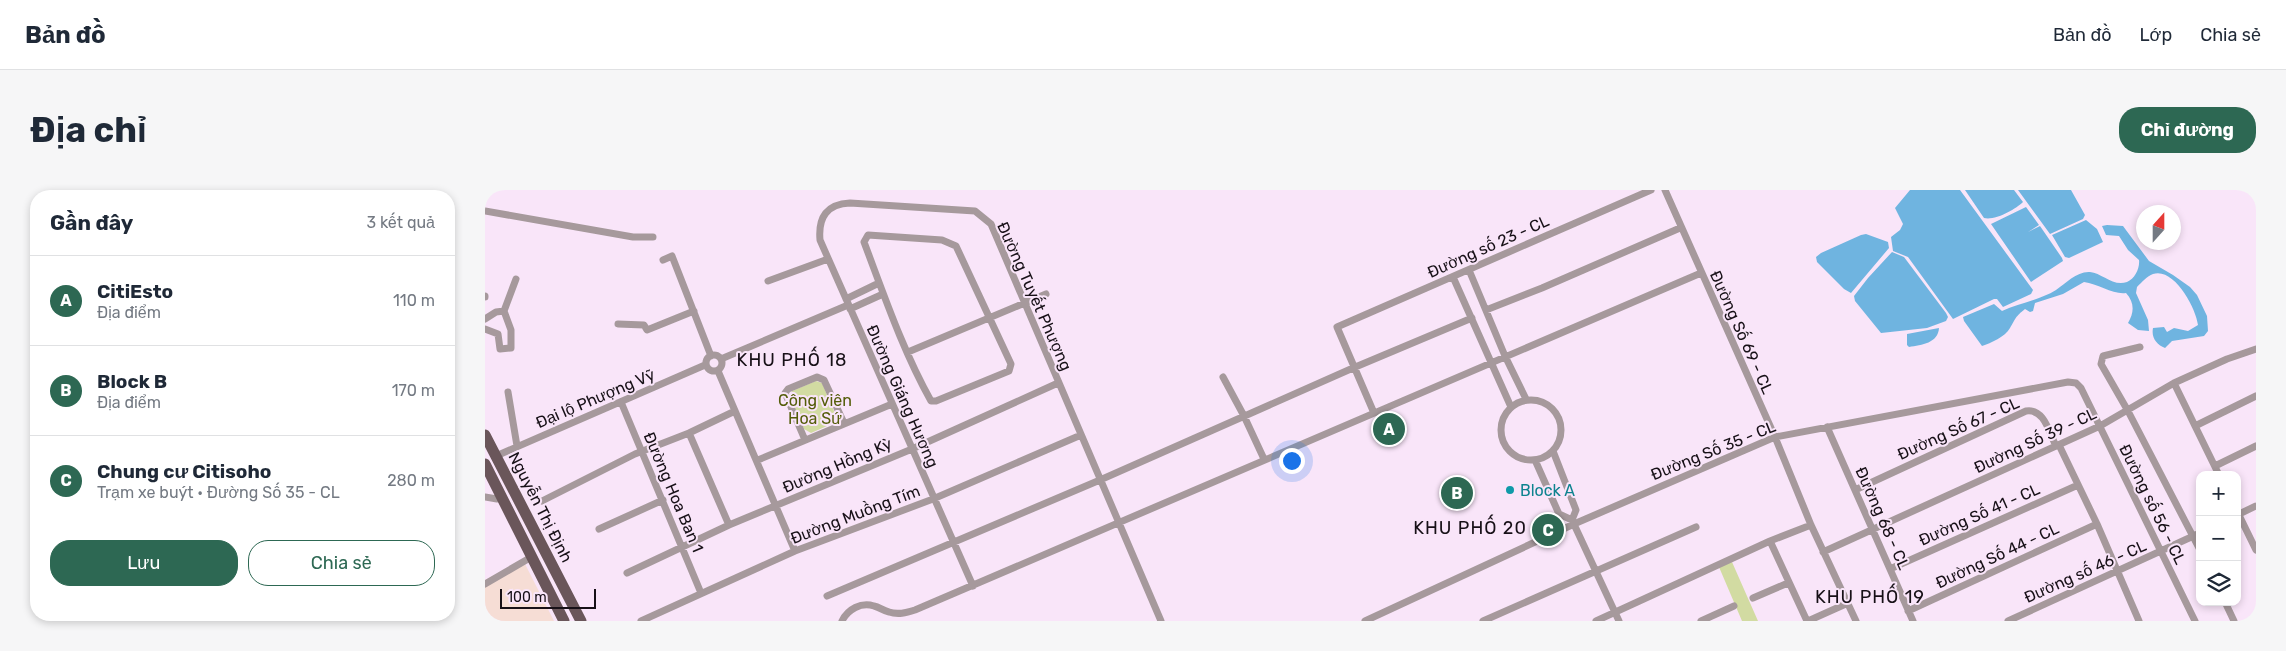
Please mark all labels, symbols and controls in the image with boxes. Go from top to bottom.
text: Bản đồ [25,21,106,49]
text: Bản đồ [2053,24,2111,46]
text: Lớp [2139,24,2172,46]
text: Chia sẻ [2200,24,2261,46]
button: Chỉ đường [2119,107,2256,153]
text: Địa chỉ [30,109,147,151]
north arrow [2136,205,2181,250]
text: Gần đây [50,210,133,235]
street label: Đường số 23 - CL [1424,210,1552,282]
text: 3 kết quả [366,213,435,232]
street label: Đường Tuyết Phượng [993,218,1077,374]
street label: Đường Số 69 - CL [1706,267,1779,397]
text: CitiEsto [97,280,173,303]
text: A [60,291,72,310]
text: 110 m [393,291,435,310]
text: Địa điểm [97,303,161,322]
street label: Đường Giáng Hương [863,322,943,470]
district label: KHU PHỐ 18 [737,346,847,371]
street label: Đại lộ Phượng Vỹ [533,365,658,432]
text: Block B [97,370,167,393]
text: B [60,381,72,400]
text: 170 m [392,381,435,400]
park label: Công viên Hoa Sứ [778,391,852,428]
street label: Đường Số 67 - CL [1894,392,2022,464]
text: Địa điểm [97,393,161,412]
street label: Đường Số 39 - CL [1970,402,2099,477]
pin: A [1373,410,1405,448]
street label: Đường Số 35 - CL [1647,415,1778,484]
street label: Đường Hoa Ban 1 [640,429,707,555]
street label: Đường Hồng Kỳ [779,433,895,497]
street label: Đường số 56 - CL [2115,440,2191,567]
street label: Nguyễn Thị Định [505,448,578,566]
your location [1279,448,1305,474]
text: Chung cư Citisoho [97,460,271,483]
street label: Đường 68 - CL [1851,464,1914,573]
text: C [60,471,72,490]
text: 280 m [387,471,435,490]
map controls [2196,471,2241,606]
button: + [2196,471,2241,516]
pin: B [1441,474,1473,512]
street label: Đường Số 41 - CL [1915,478,2043,550]
street label: Đường Muồng Tím [787,480,923,548]
place label: Block A [1520,481,1575,500]
text: Trạm xe buýt · Đường Số 35 - CL [97,483,340,502]
marker: Block A [1504,484,1516,496]
pin: C [1532,511,1564,549]
district label: KHU PHỐ 20 [1413,514,1527,539]
button: − [2196,516,2241,561]
street label: Đường Số 44 - CL [1932,517,2062,592]
street label: Đường số 46 - CL [2021,535,2149,607]
button: Lưu [50,540,238,586]
button: Chia sẻ [248,540,435,586]
button: layers [2196,561,2241,606]
district label: KHU PHỐ 19 [1815,583,1925,608]
scale bar [500,586,596,609]
text: 100 m [507,589,547,606]

